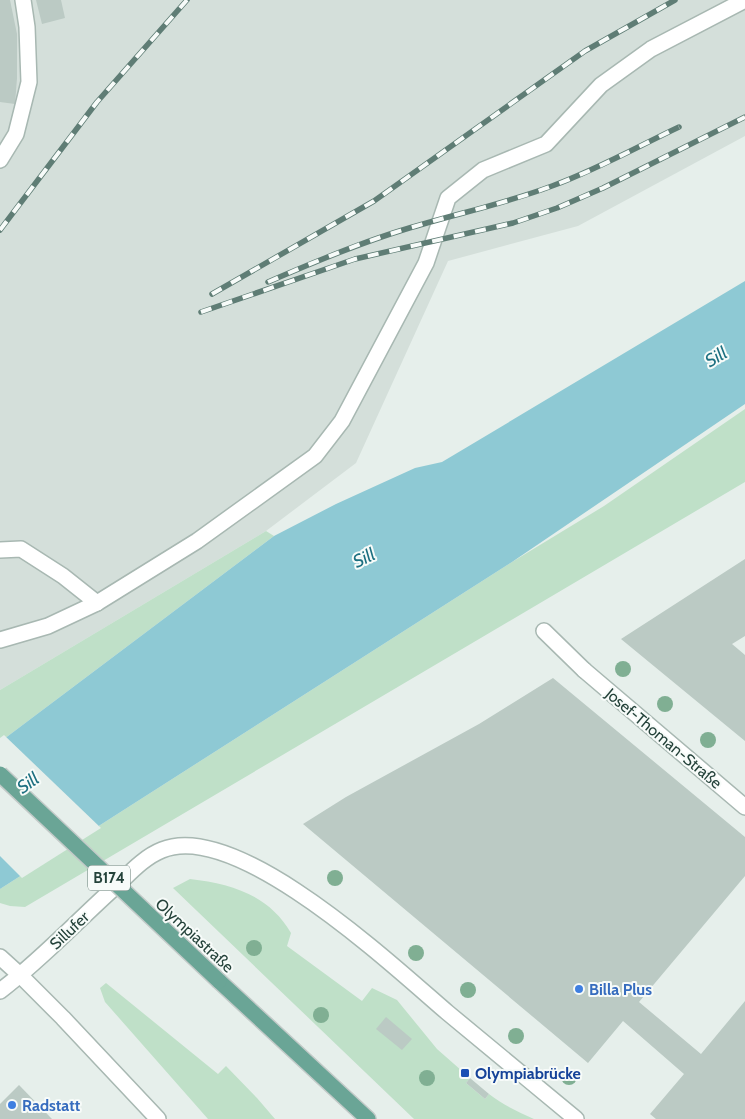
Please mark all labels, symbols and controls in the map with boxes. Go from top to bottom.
water label: Sill [701,342,732,372]
water label: Sill [349,543,379,573]
street label: Josef-Thoman-Straße [601,683,726,793]
water label: Sill [13,767,44,798]
road number: B174 [88,866,130,890]
street label: Olympiastraße [152,894,238,976]
street label: Sillufer [46,907,94,953]
place label: Billa Plus [589,980,652,999]
marker: Billa Plus [573,983,585,995]
place label: Olympiabrücke [475,1064,581,1083]
marker: Olympiabrücke [459,1067,471,1079]
place label: Radstatt [22,1096,81,1115]
marker: Radstatt [6,1099,18,1111]

